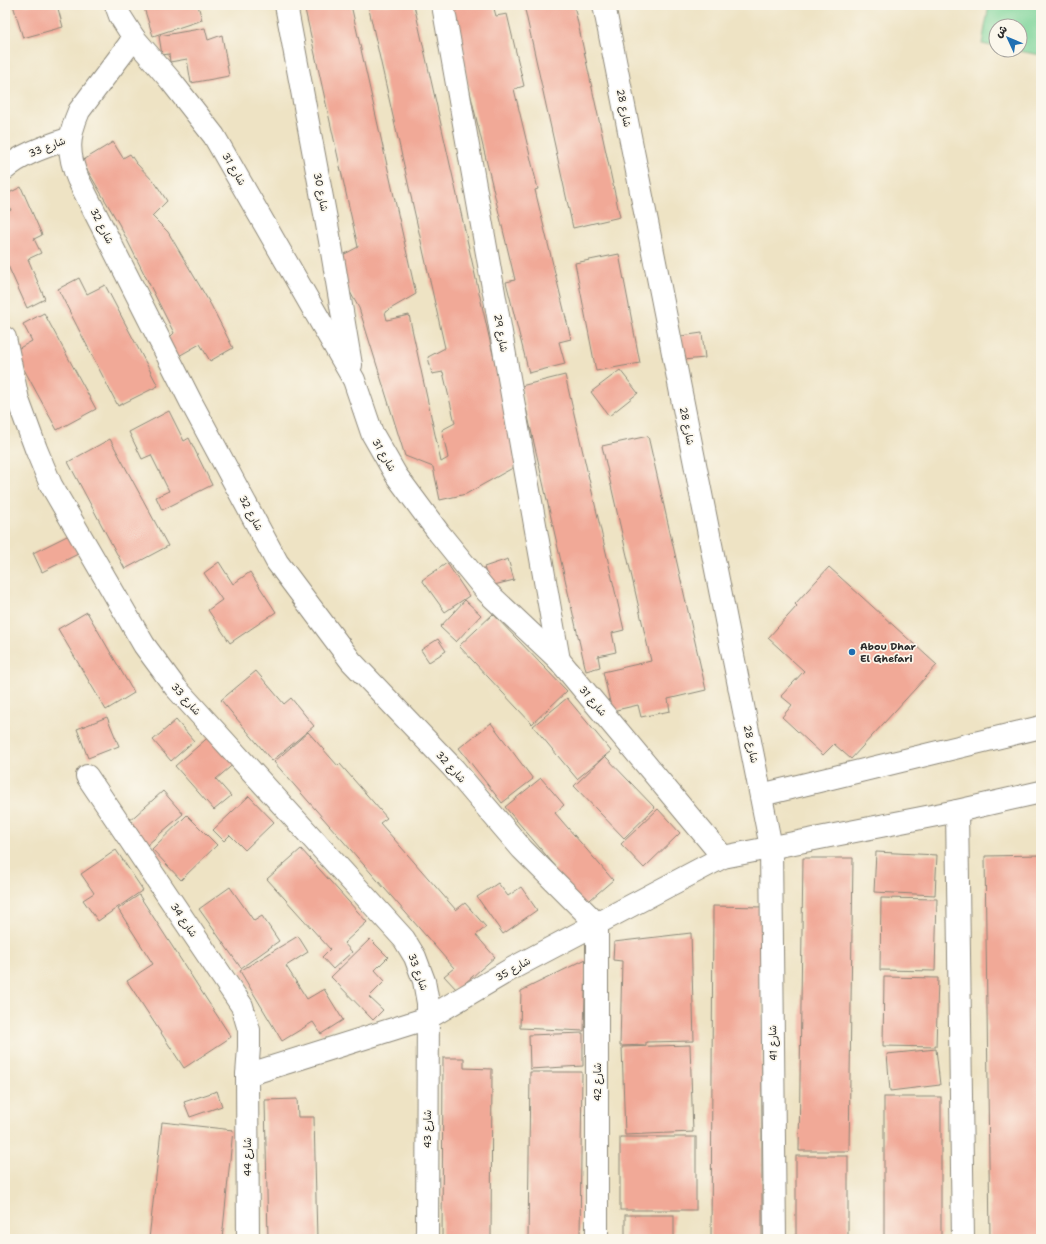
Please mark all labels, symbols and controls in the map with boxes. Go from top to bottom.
north arrow [988,18,1028,58]
text: ش [992,22,1011,41]
street label: شارع 28 [613,88,634,129]
street label: شارع 33 [27,134,68,161]
street label: شارع 31 [219,150,249,188]
street label: شارع 30 [310,172,331,213]
street label: شارع 32 [87,206,117,247]
street label: شارع 29 [490,313,511,354]
street label: شارع 28 [676,406,697,447]
street label: شارع 31 [369,436,399,474]
street label: شارع 32 [235,493,266,534]
place label: Abou Dhar El Ghefari [860,640,917,665]
marker: Abou Dhar El Ghefari [847,647,857,657]
street label: شارع 33 [168,680,204,719]
street label: شارع 31 [576,683,610,720]
street label: شارع 28 [740,724,761,765]
street label: شارع 32 [433,748,469,786]
street label: شارع 34 [167,900,200,940]
street label: شارع 33 [404,952,431,993]
street label: شارع 35 [493,954,533,985]
street label: شارع 41 [766,1025,781,1061]
street label: شارع 42 [591,1063,605,1101]
street label: شارع 43 [421,1110,435,1148]
street label: شارع 44 [241,1137,255,1176]

